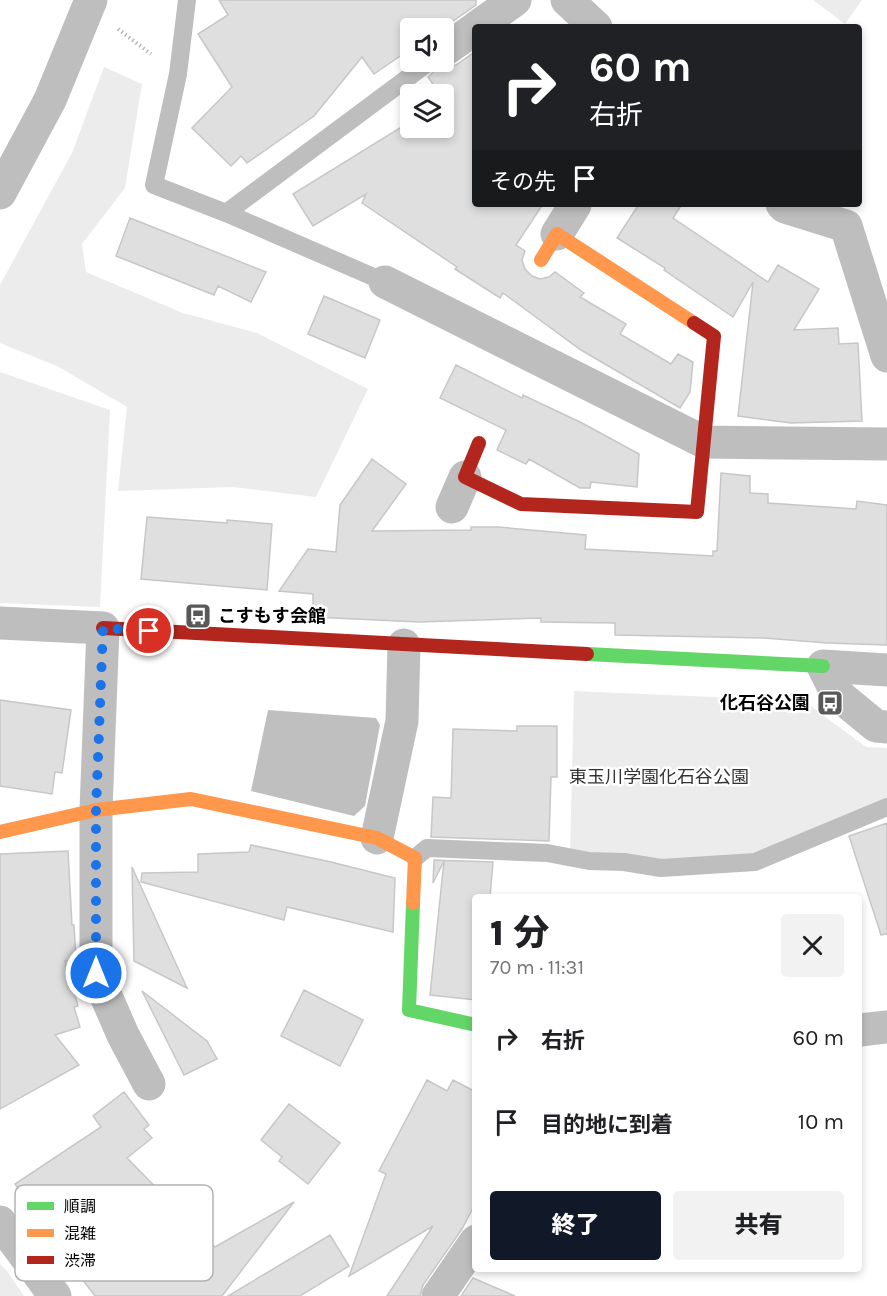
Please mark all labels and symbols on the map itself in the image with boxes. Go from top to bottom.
bus stop icon: こすもす会館 [183,601,213,631]
pin [123,605,174,656]
place label: こすもす会館 [218,605,326,627]
bus stop icon: 化石谷公園 [815,688,845,718]
place label: 化石谷公園 [720,692,810,714]
park label: 東玉川学園化石谷公園 [569,766,749,788]
position arrow [64,941,128,1005]
legend [15,1185,213,1281]
text: 順調 [64,1197,96,1216]
text: 混雑 [64,1224,96,1243]
text: 渋滞 [64,1251,96,1270]

